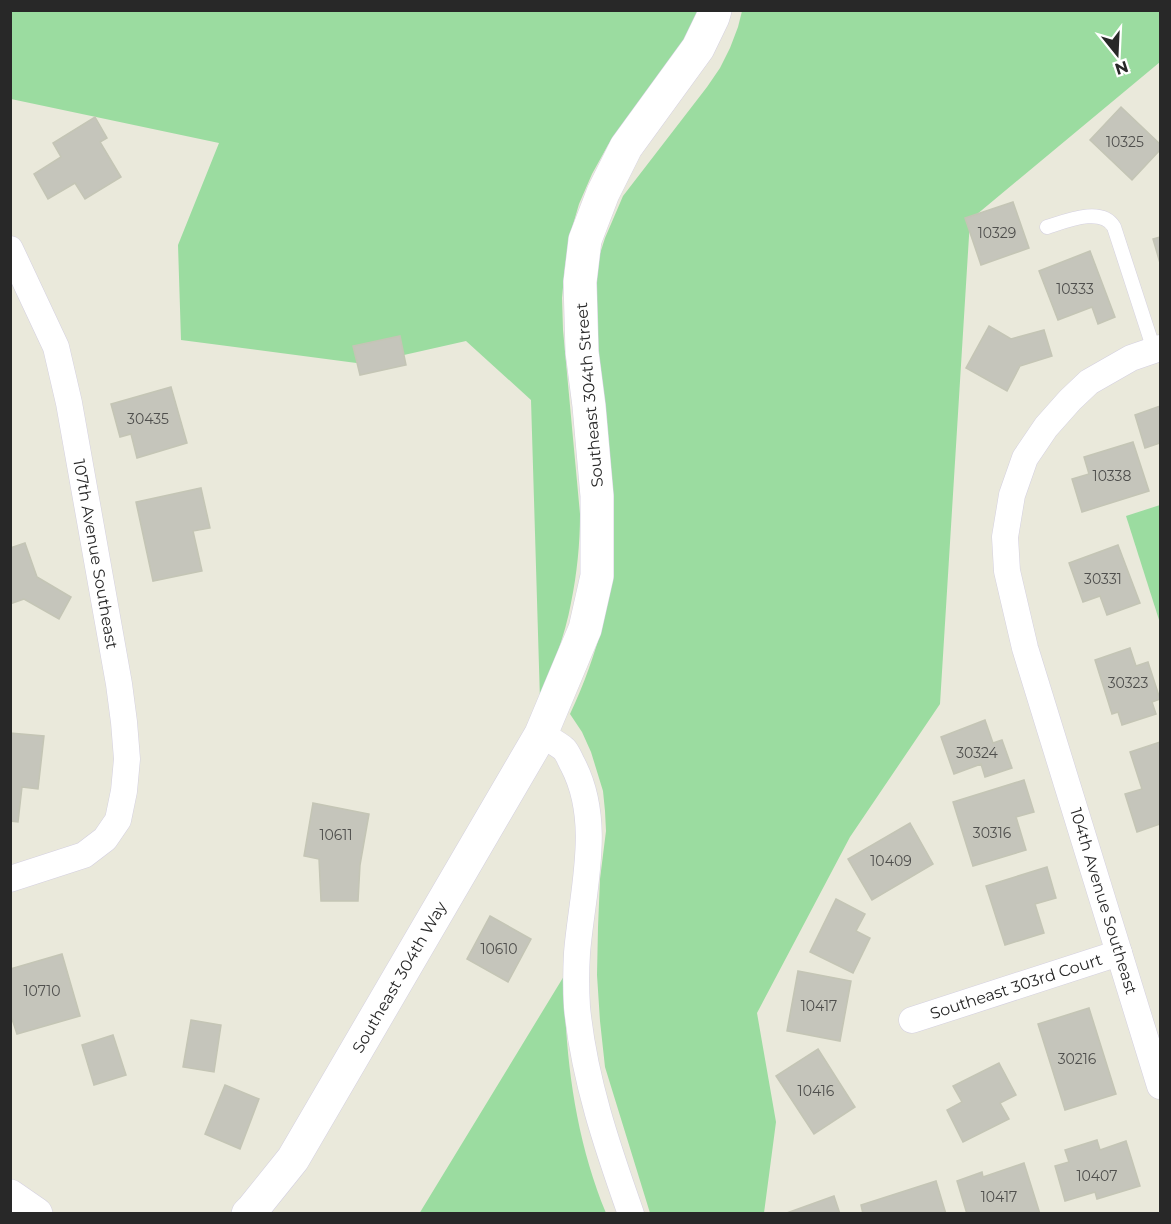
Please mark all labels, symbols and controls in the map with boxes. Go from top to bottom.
north arrow [1087,24,1147,84]
text: N [1112,57,1131,79]
house number: 10325 [1106,133,1144,151]
house number: 10329 [978,224,1016,242]
house number: 10333 [1056,280,1094,298]
street label: Southeast 304th Street [572,301,607,488]
house number: 30435 [127,410,169,428]
street label: 107th Avenue Southeast [69,458,122,651]
house number: 10338 [1093,467,1131,485]
house number: 30331 [1084,570,1122,588]
house number: 30323 [1108,674,1148,692]
house number: 30324 [956,744,999,762]
street label: 104th Avenue Southeast [1066,806,1141,997]
house number: 30316 [973,824,1012,842]
house number: 10611 [320,826,352,844]
house number: 10409 [870,852,912,870]
street label: Southeast 304th Way [348,898,451,1056]
house number: 10610 [480,940,518,958]
street label: Southeast 303rd Court [928,949,1105,1023]
house number: 10710 [24,982,60,1000]
house number: 10417 [801,997,837,1015]
house number: 30216 [1058,1050,1097,1068]
house number: 10416 [798,1082,835,1100]
house number: 10407 [1077,1167,1117,1185]
house number: 10417 [981,1188,1017,1206]

